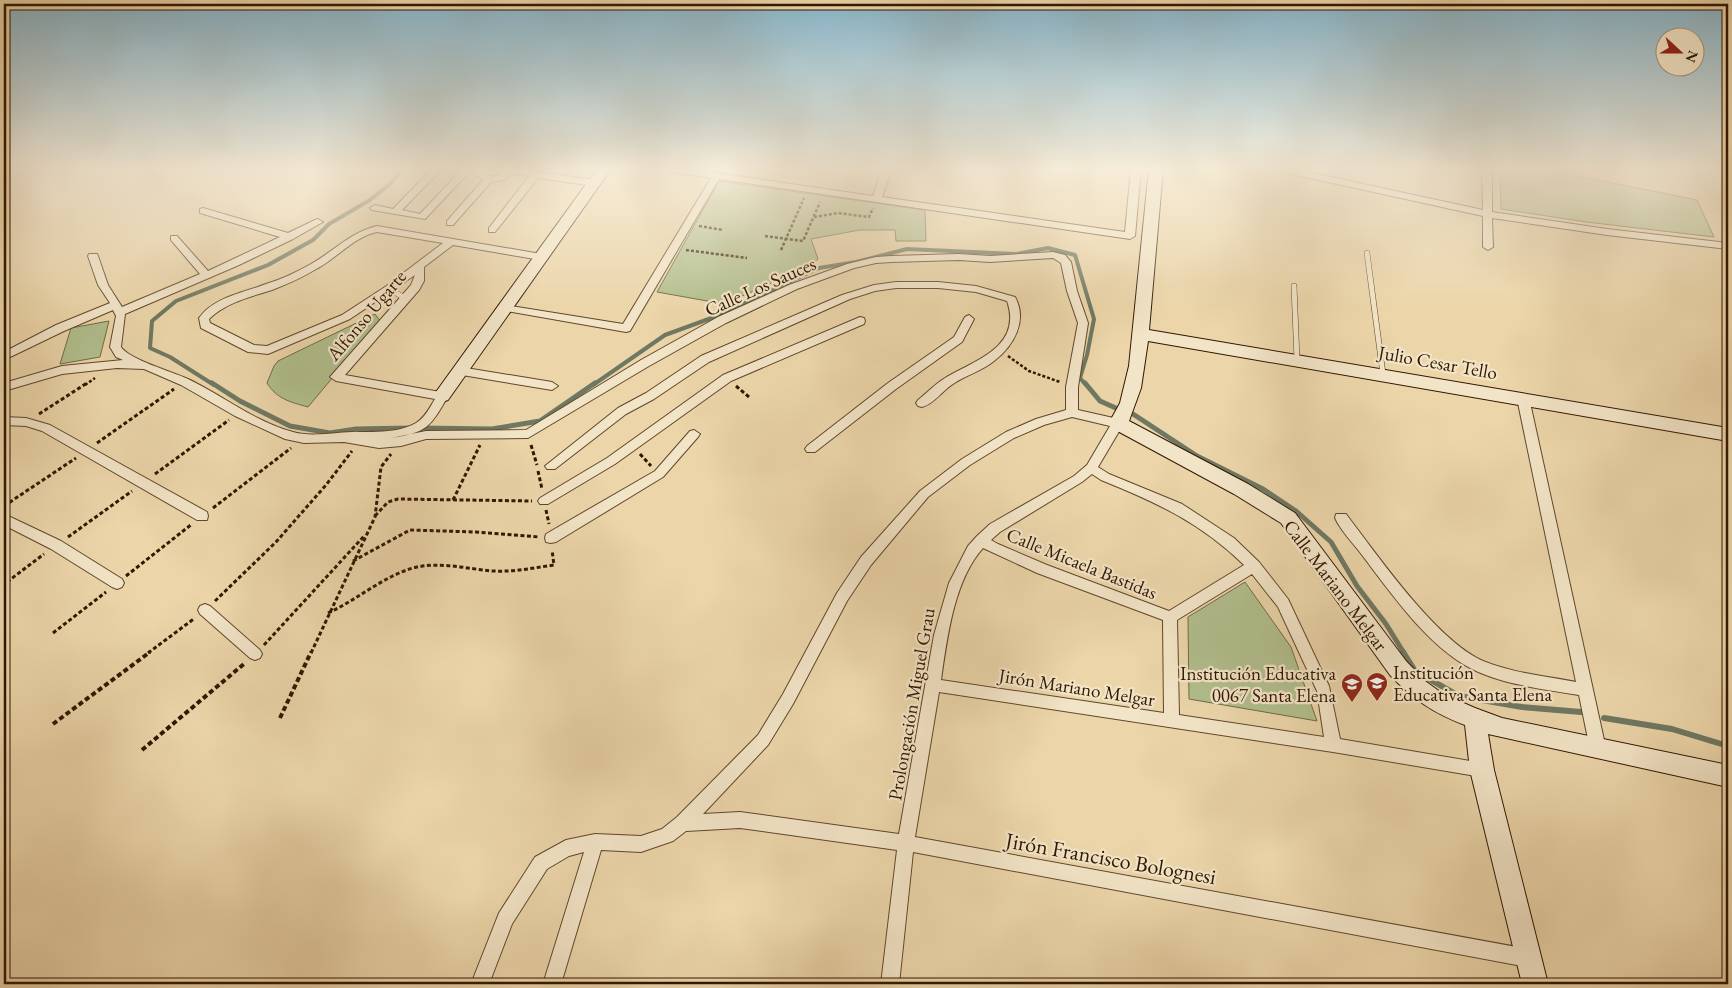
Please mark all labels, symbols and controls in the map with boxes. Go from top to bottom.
north arrow [1654,28,1704,78]
text: N [1681,48,1703,66]
street label: Calle Los Sauces [701,251,820,322]
street label: Alfonso Ugarte [320,265,412,367]
street label: Julio Cesar Tello [1375,339,1499,385]
street label: Calle Mariano Melgar [1278,515,1394,657]
street label: Calle Micaela Bastidas [1003,522,1161,605]
street label: Prolongación Miguel Grau [882,606,941,802]
place label: Institución Educativa Santa Elena [1393,660,1552,707]
place label: Institución Educativa 0067 Santa Elena [1180,661,1336,708]
street label: Jirón Mariano Melgar [995,662,1157,712]
school or university icon: Institución Educativa Santa Elena [1365,671,1389,702]
school or university icon: Institución Educativa 0067 Santa Elena [1340,672,1364,703]
street label: Jirón Francisco Bolognesi [1001,825,1218,891]

